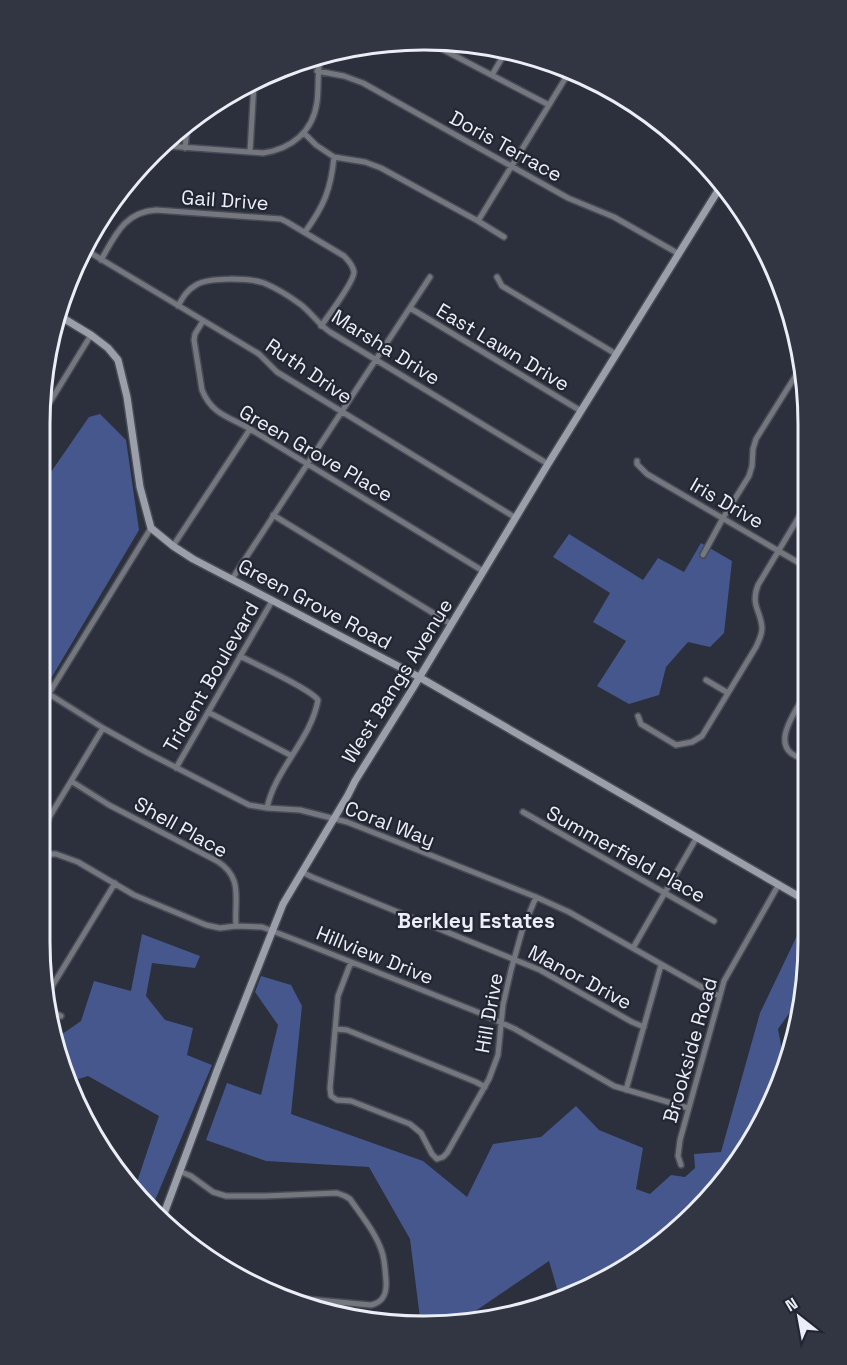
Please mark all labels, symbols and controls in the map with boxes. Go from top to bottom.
street label: Doris Terrace [445,104,567,188]
street label: Gail Drive [180,184,270,216]
street label: East Lawn Drive [432,297,574,397]
street label: Marsha Drive [327,303,445,391]
street label: Ruth Drive [261,332,357,410]
street label: Green Grove Place [235,398,397,508]
street label: Iris Drive [685,472,769,534]
street label: Green Grove Road [234,553,396,655]
street label: West Bangs Avenue [336,594,458,768]
street label: Trident Boulevard [157,597,265,757]
street label: Shell Place [130,791,232,863]
street label: Coral Way [341,795,439,853]
street label: Summerfield Place [542,799,710,909]
district label: Berkley Estates [397,907,555,934]
street label: Hillview Drive [313,920,437,990]
street label: Manor Drive [524,939,636,1015]
street label: Hill Drive [469,971,509,1055]
street label: Brookside Road [657,974,723,1126]
north arrow [769,1287,829,1347]
text: N [782,1293,802,1316]

